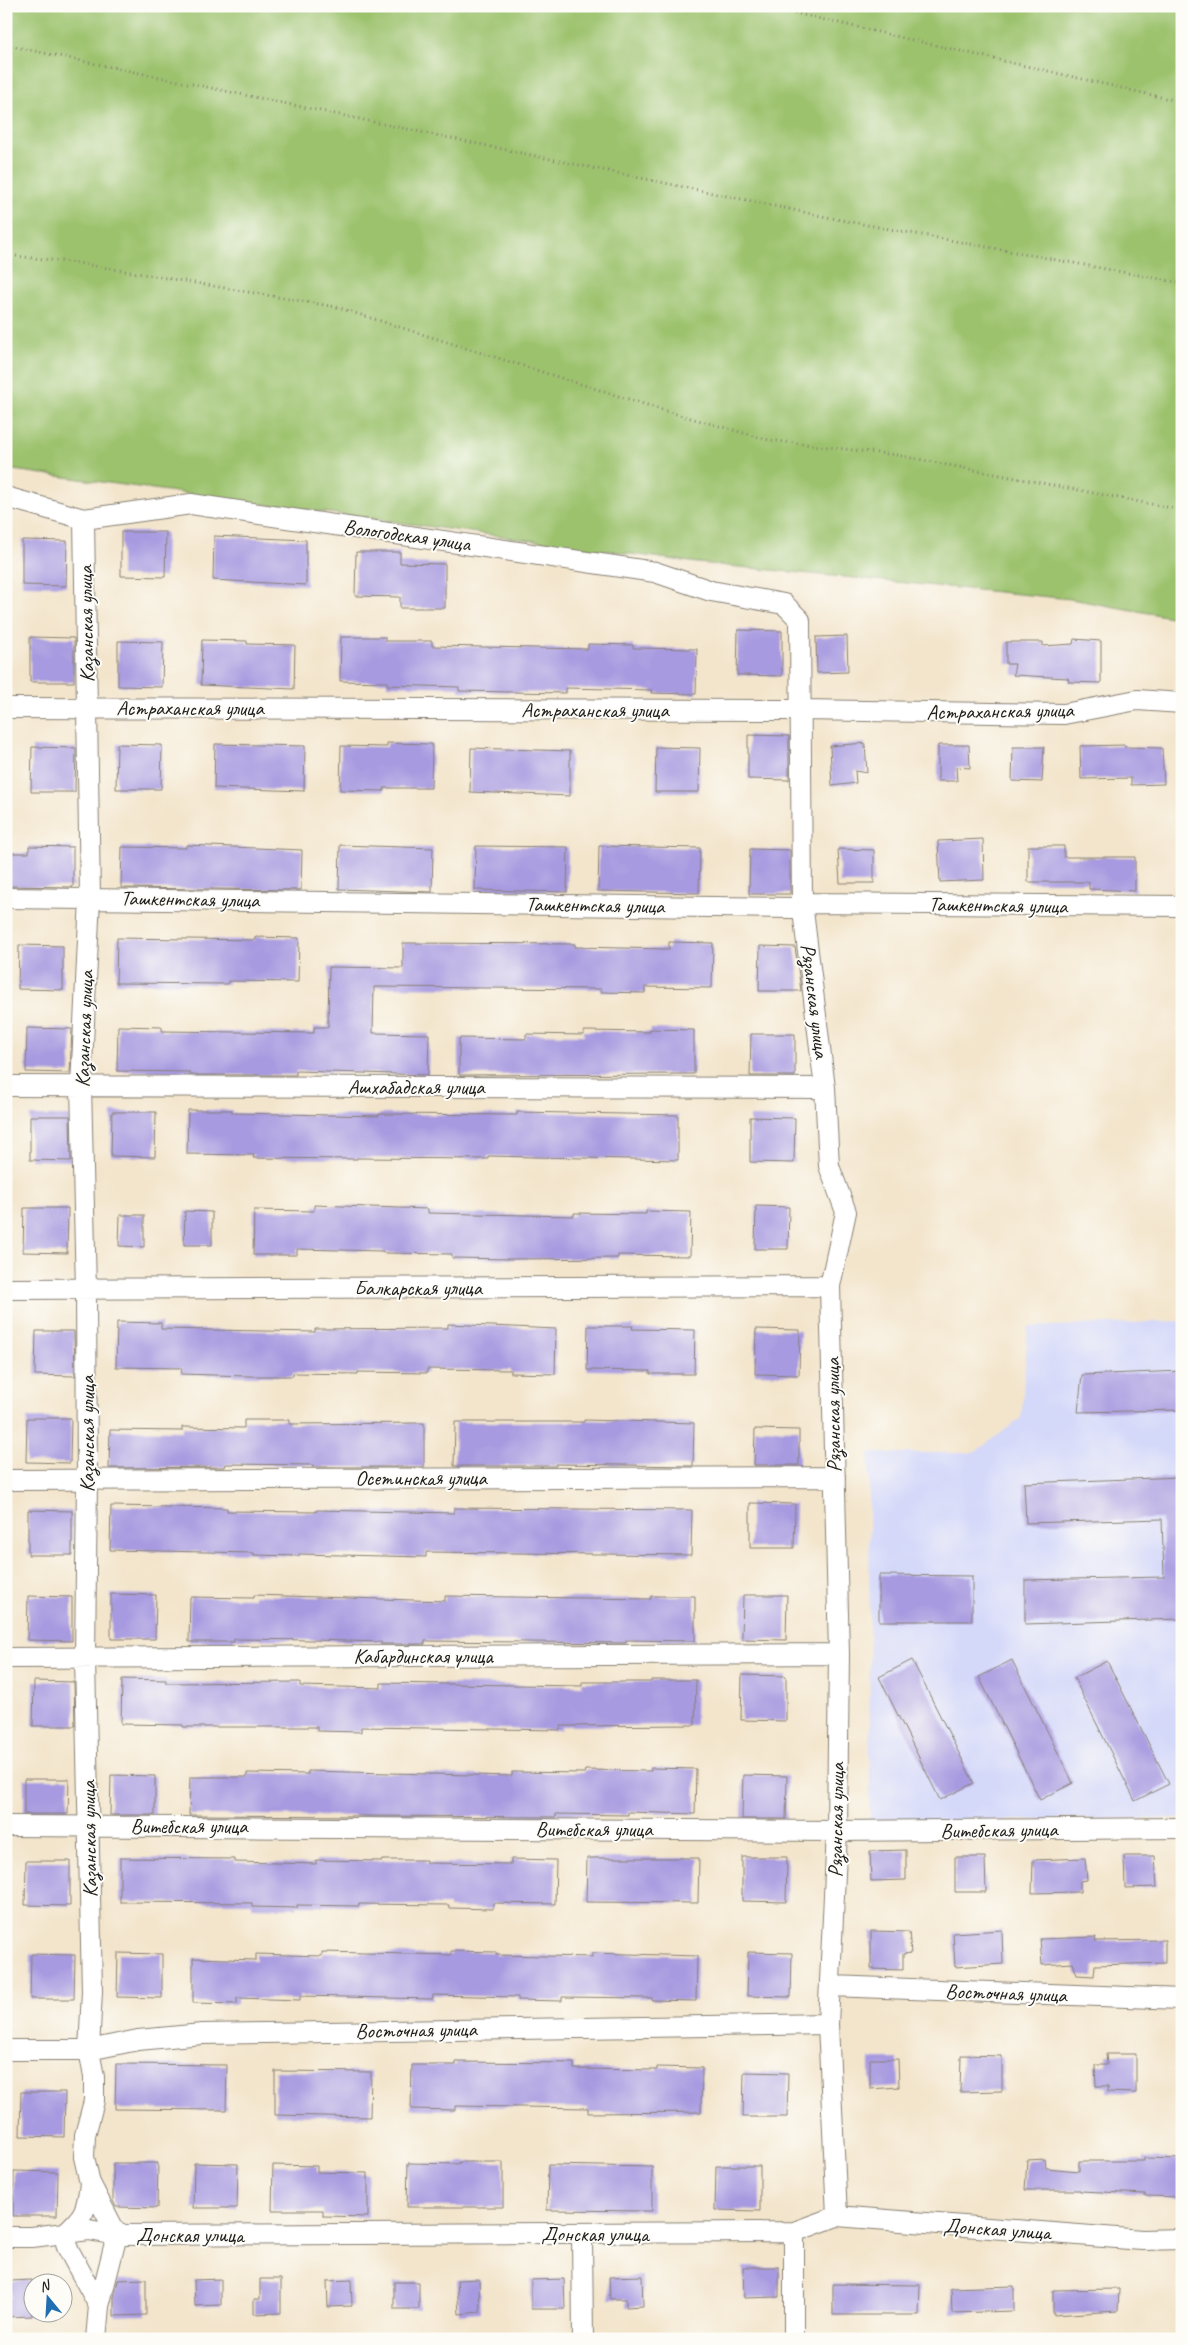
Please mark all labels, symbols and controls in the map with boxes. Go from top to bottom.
street label: Вологодская улица [342,513,474,557]
street label: Казанская улица [72,564,101,683]
street label: Астраханская улица [116,695,265,721]
street label: Астраханская улица [521,697,670,723]
street label: Астраханская улица [926,697,1076,725]
street label: Ташкентская улица [120,885,261,913]
street label: Ташкентская улица [525,891,666,919]
street label: Ташкентская улица [928,891,1069,919]
street label: Рязанская улица [794,942,835,1062]
street label: Казанская улица [69,968,100,1088]
street label: Ашхабадская улица [348,1074,486,1100]
street label: Балкарская улица [354,1275,484,1301]
street label: Рязанская улица [819,1356,848,1473]
street label: Казанская улица [74,1374,101,1492]
street label: Осетинская улица [355,1465,488,1491]
street label: Кабардинская улица [353,1643,494,1669]
street label: Рязанская улица [822,1761,851,1878]
street label: Казанская улица [75,1779,104,1898]
street label: Витебская улица [130,1813,249,1839]
street label: Витебская улица [535,1816,654,1842]
street label: Витебская улица [940,1816,1060,1844]
street label: Восточная улица [945,1978,1069,2008]
street label: Восточная улица [355,2016,479,2044]
street label: Донская улица [943,2212,1054,2246]
street label: Донская улица [541,2221,651,2247]
street label: Донская улица [136,2222,246,2248]
north arrow [22,2272,72,2322]
text: N [37,2276,53,2296]

